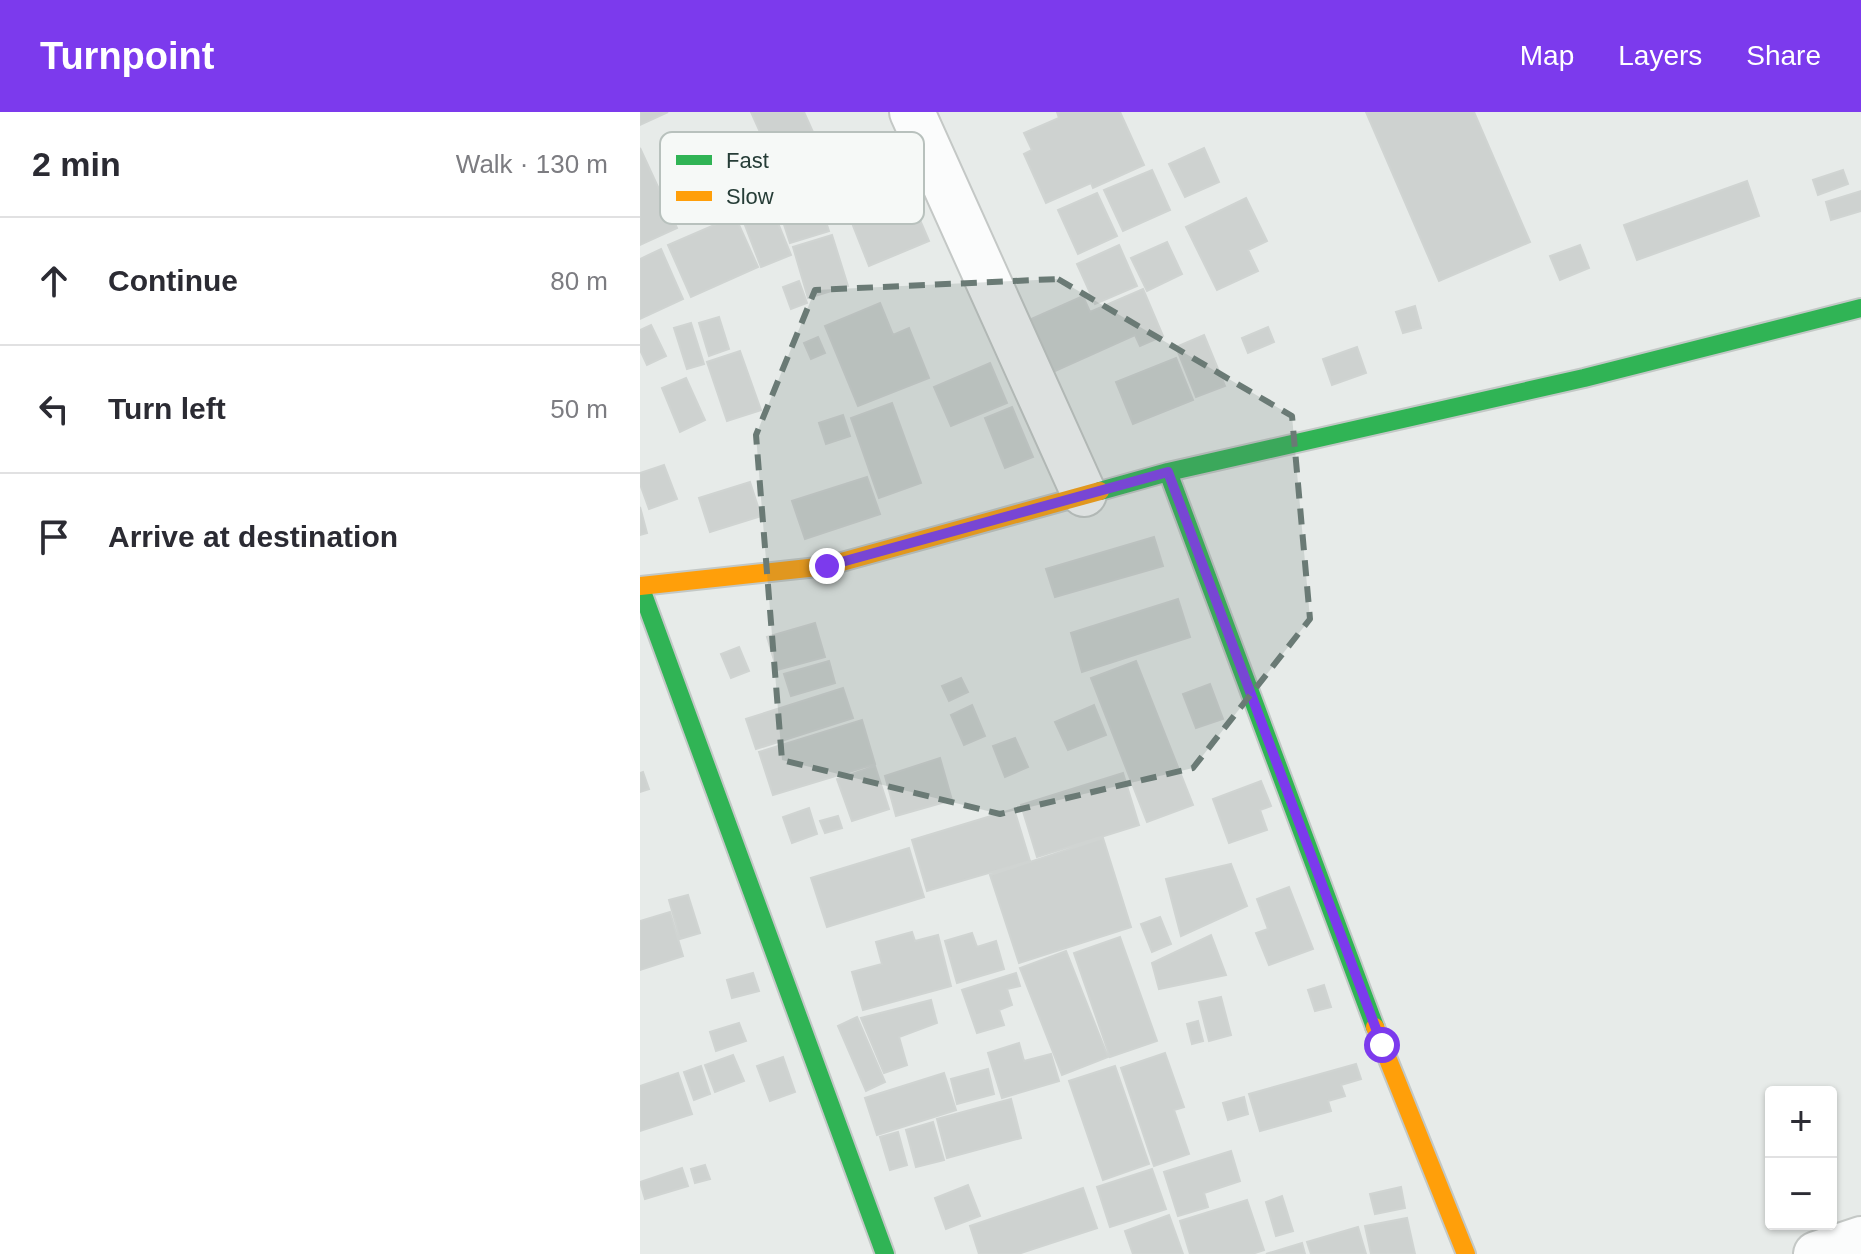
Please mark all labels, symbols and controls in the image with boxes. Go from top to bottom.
text: Turnpoint [40,35,214,77]
text: Map [1520,40,1574,71]
text: Layers [1618,40,1702,71]
text: Share [1746,40,1821,71]
legend [660,132,924,224]
text: 2 min [32,145,121,183]
text: Fast [726,148,769,173]
text: Walk · 130 m [456,149,608,179]
text: Slow [726,184,774,209]
icon: ahead [32,259,76,303]
text: Continue [108,264,238,297]
text: 80 m [550,266,608,296]
icon: left [32,387,76,431]
text: Turn left [108,392,226,425]
text: 50 m [550,394,608,424]
icon: arrive [32,515,76,559]
text: Arrive at destination [108,520,398,553]
route end [809,548,845,584]
route start [1364,1027,1400,1063]
map controls [1765,1086,1837,1230]
button: + [1765,1086,1837,1158]
button: − [1765,1158,1837,1230]

